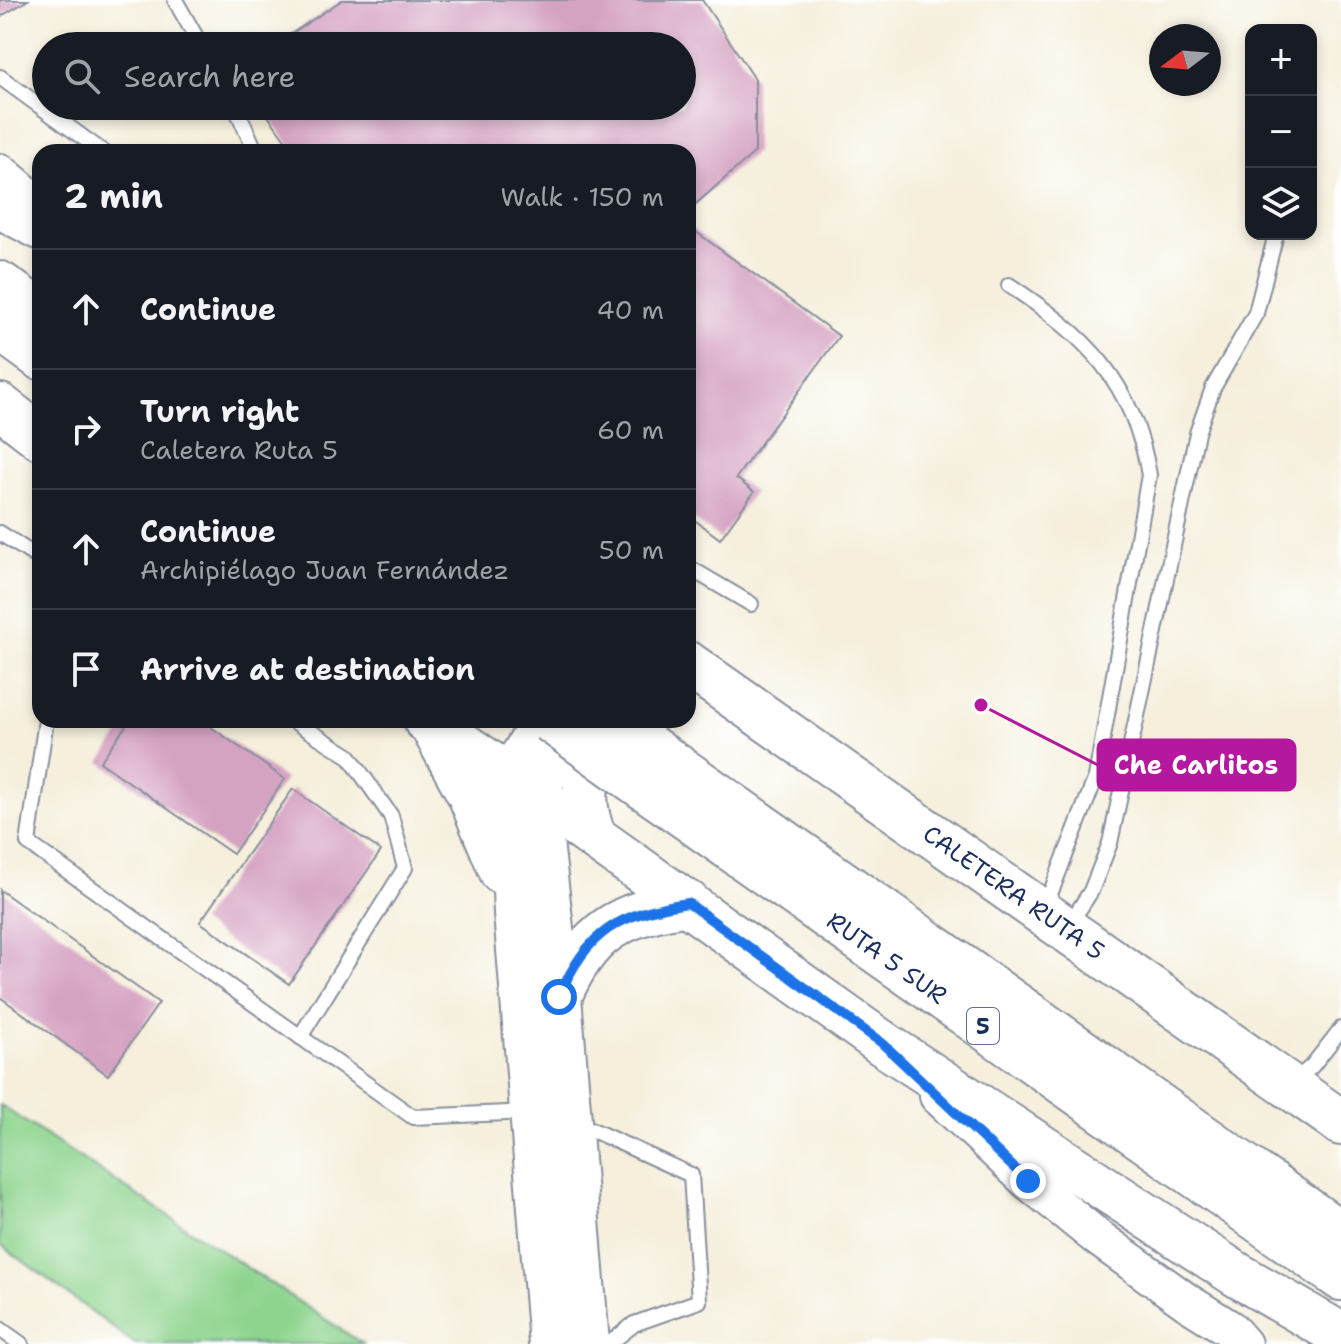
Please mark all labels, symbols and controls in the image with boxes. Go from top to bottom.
north arrow [1149,24,1221,96]
map controls [1245,24,1317,240]
button: + [1245,24,1317,96]
search box [32,32,696,120]
icon: search [60,54,104,98]
text: Search here [124,56,295,97]
button: − [1245,96,1317,168]
button: layers [1245,168,1317,240]
text: 2 min [64,173,163,219]
text: Walk · 150 m [501,179,664,214]
icon: ahead [64,287,108,331]
text: Continue [140,289,276,330]
text: 40 m [597,292,664,327]
text: Turn right [140,391,299,432]
icon: right [64,407,108,451]
text: 60 m [597,412,664,447]
text: Caletera Ruta 5 [140,432,338,467]
text: Continue [140,511,276,552]
icon: ahead [64,527,108,571]
text: 50 m [599,532,664,567]
text: Archipiélago Juan Fernández [140,552,509,587]
icon: arrive [64,647,108,691]
text: Arrive at destination [140,649,475,690]
callout: Che Carlitos [1098,740,1295,790]
text: Che Carlitos [1114,747,1278,782]
street label: CALETERA RUTA 5 [917,818,1111,967]
street label: RUTA 5 SUR [820,905,953,1011]
route start [541,979,577,1015]
road number: 5 [967,1008,999,1044]
route end [1010,1163,1046,1199]

